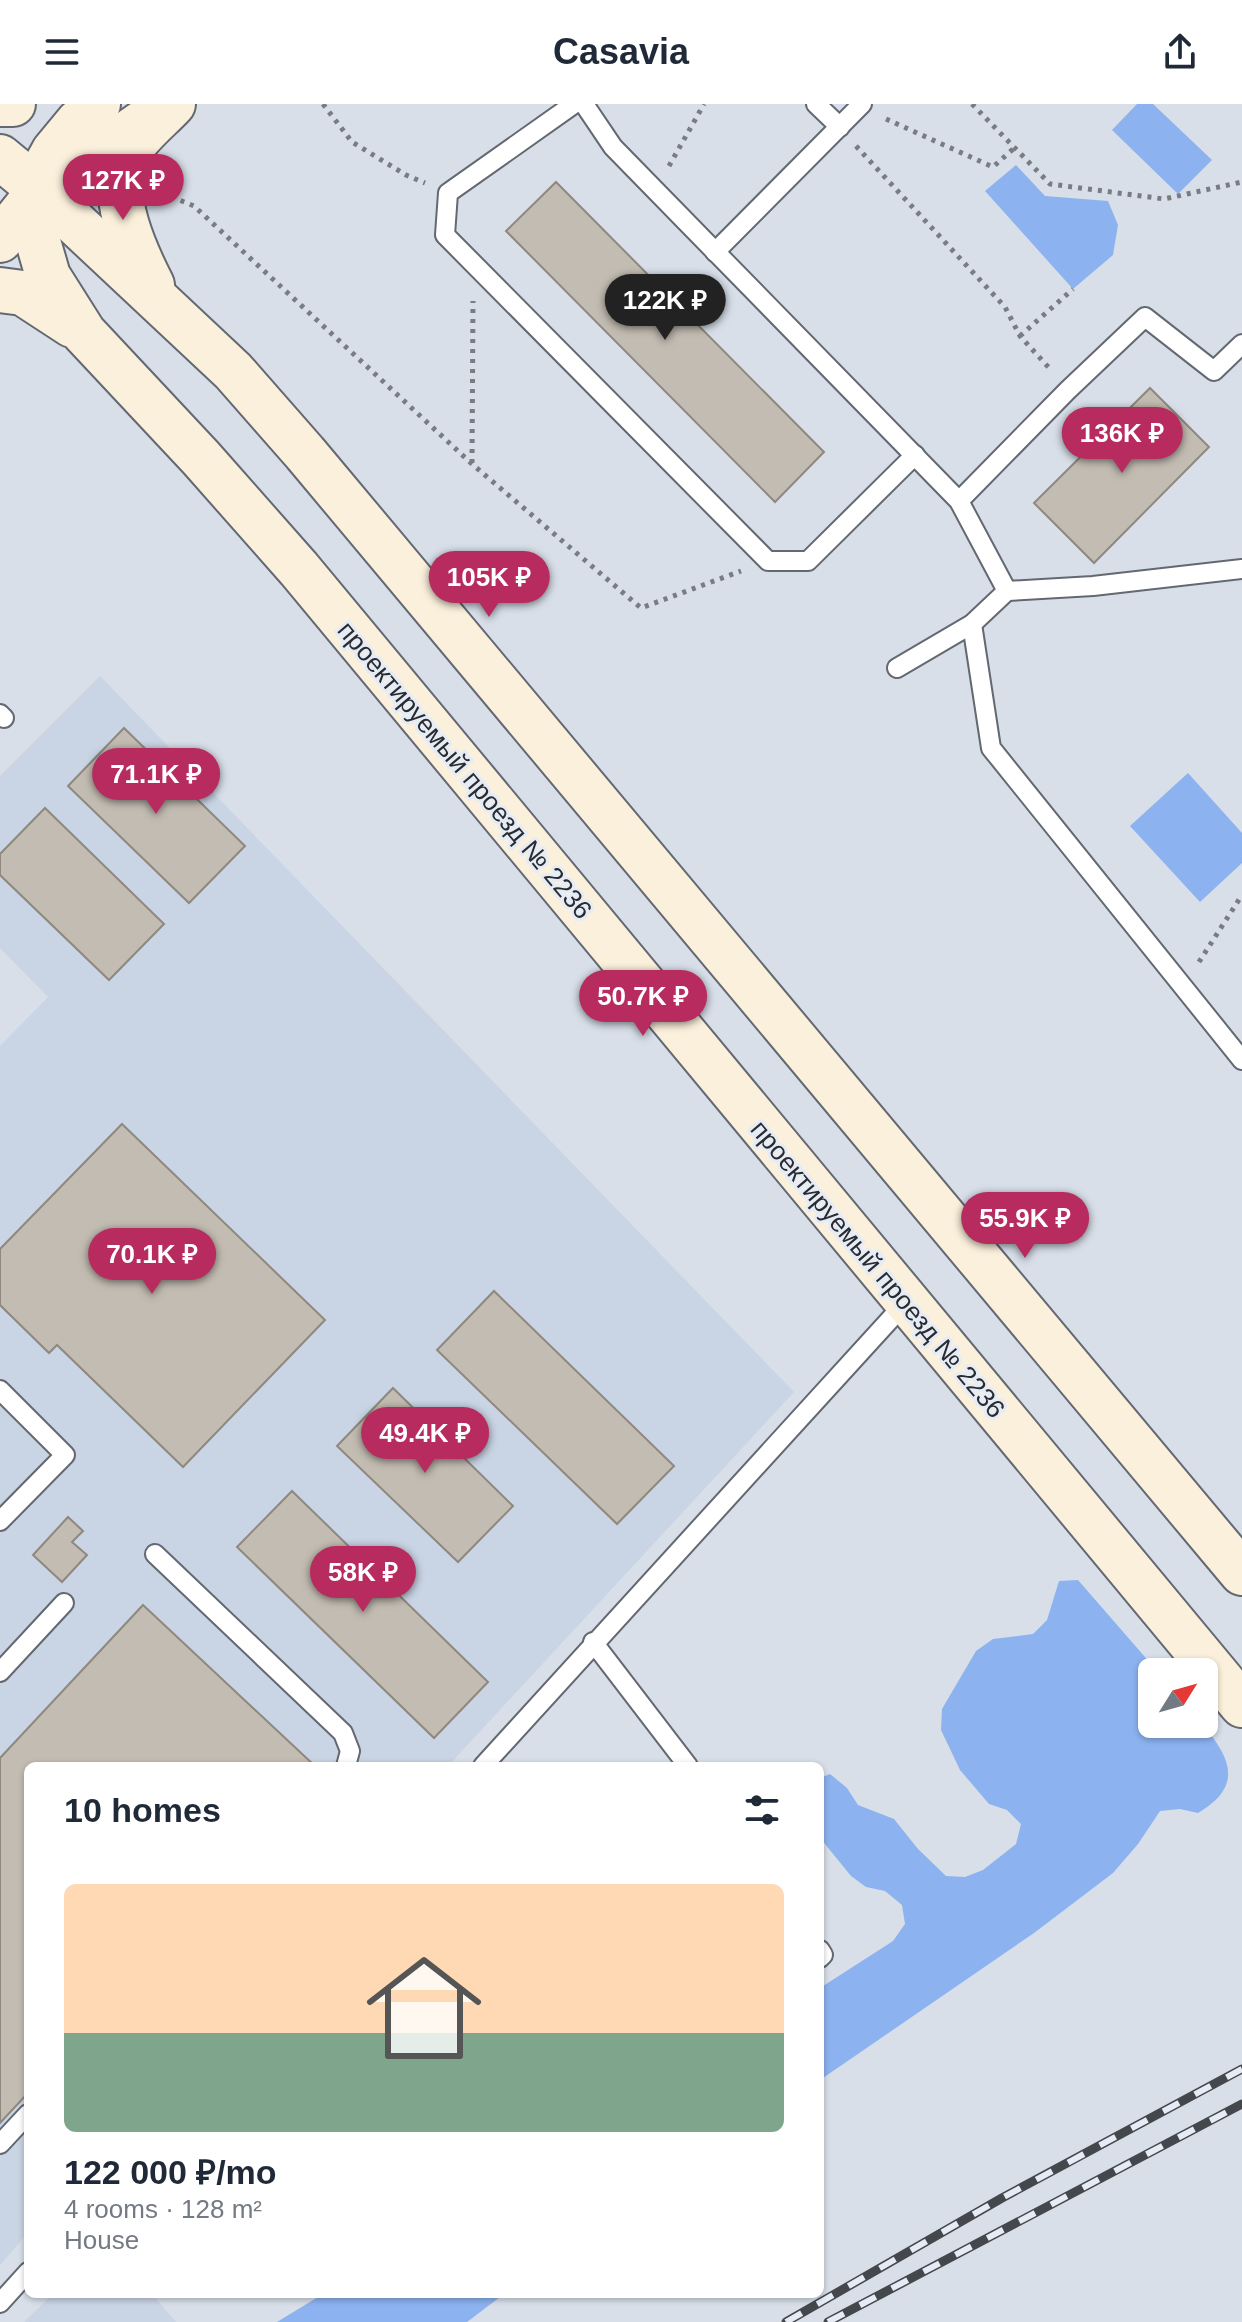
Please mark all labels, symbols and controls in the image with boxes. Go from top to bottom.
icon: menu [40,30,84,74]
icon: share [1158,30,1202,74]
text: Casavia [553,31,689,72]
pin: 127K ₽ [58,154,188,222]
text: 127K ₽ [81,165,165,195]
pin: 122K ₽ [600,274,730,342]
text: 122K ₽ [623,285,707,315]
pin: 136K ₽ [1057,407,1187,475]
text: 136K ₽ [1080,418,1164,448]
pin: 105K ₽ [424,551,554,619]
text: 105K ₽ [447,562,531,592]
street label: проектируемый проезд № 2236 [332,615,598,925]
pin: 71.1K ₽ [82,748,230,816]
text: 71.1K ₽ [110,759,202,789]
pin: 50.7K ₽ [569,970,717,1038]
text: 50.7K ₽ [597,981,689,1011]
street label: проектируемый проезд № 2236 [745,1114,1011,1424]
pin: 55.9K ₽ [951,1192,1099,1260]
text: 55.9K ₽ [979,1203,1071,1233]
pin: 70.1K ₽ [78,1228,226,1296]
text: 70.1K ₽ [106,1239,198,1269]
pin: 49.4K ₽ [351,1407,499,1475]
text: 49.4K ₽ [379,1418,471,1448]
pin: 58K ₽ [307,1546,419,1614]
text: 58K ₽ [328,1557,398,1587]
north arrow [1138,1658,1218,1738]
map controls [1138,1658,1218,1738]
icon: filters [740,1788,784,1832]
text: 10 homes [64,1791,221,1829]
icon: home [352,1936,496,2080]
text: 122 000 ₽/mo [64,2153,277,2191]
text: 4 rooms · 128 m² [64,2194,262,2224]
text: House [64,2225,139,2255]

